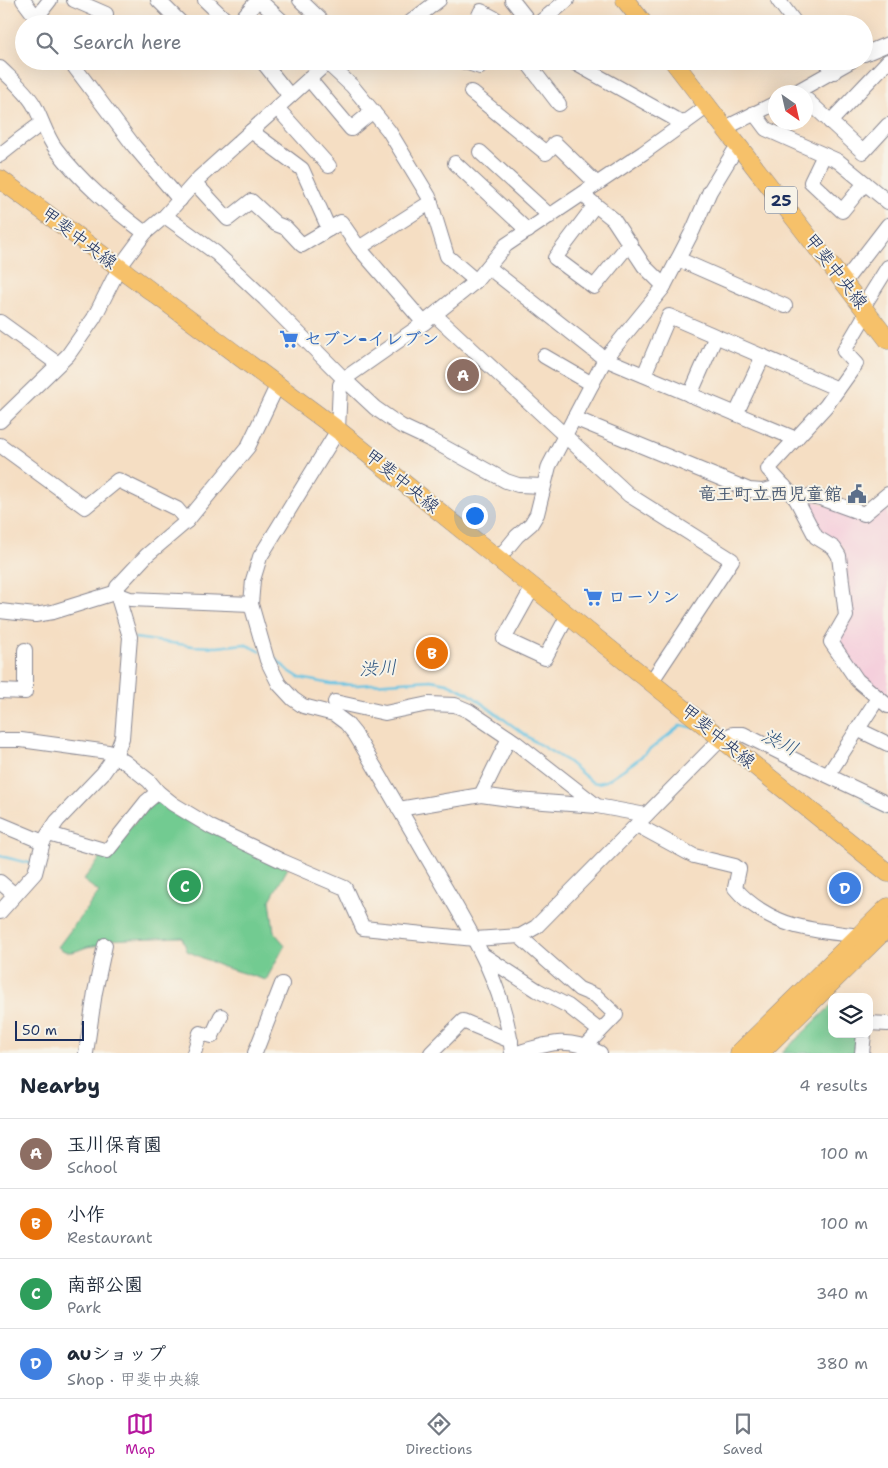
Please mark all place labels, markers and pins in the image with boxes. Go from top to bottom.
place label: セブン-イレブン [304,327,439,351]
supermarket icon: セブン-イレブン [278,328,300,350]
pin: A [447,356,479,394]
place label: 竜王町立西児童館 [698,482,842,506]
public building icon: 竜王町立西児童館 [846,483,868,505]
place label: ローソン [608,585,680,609]
supermarket icon: ローソン [582,586,604,608]
pin: B [416,634,448,672]
pin: C [169,867,201,905]
pin: D [829,869,861,907]

